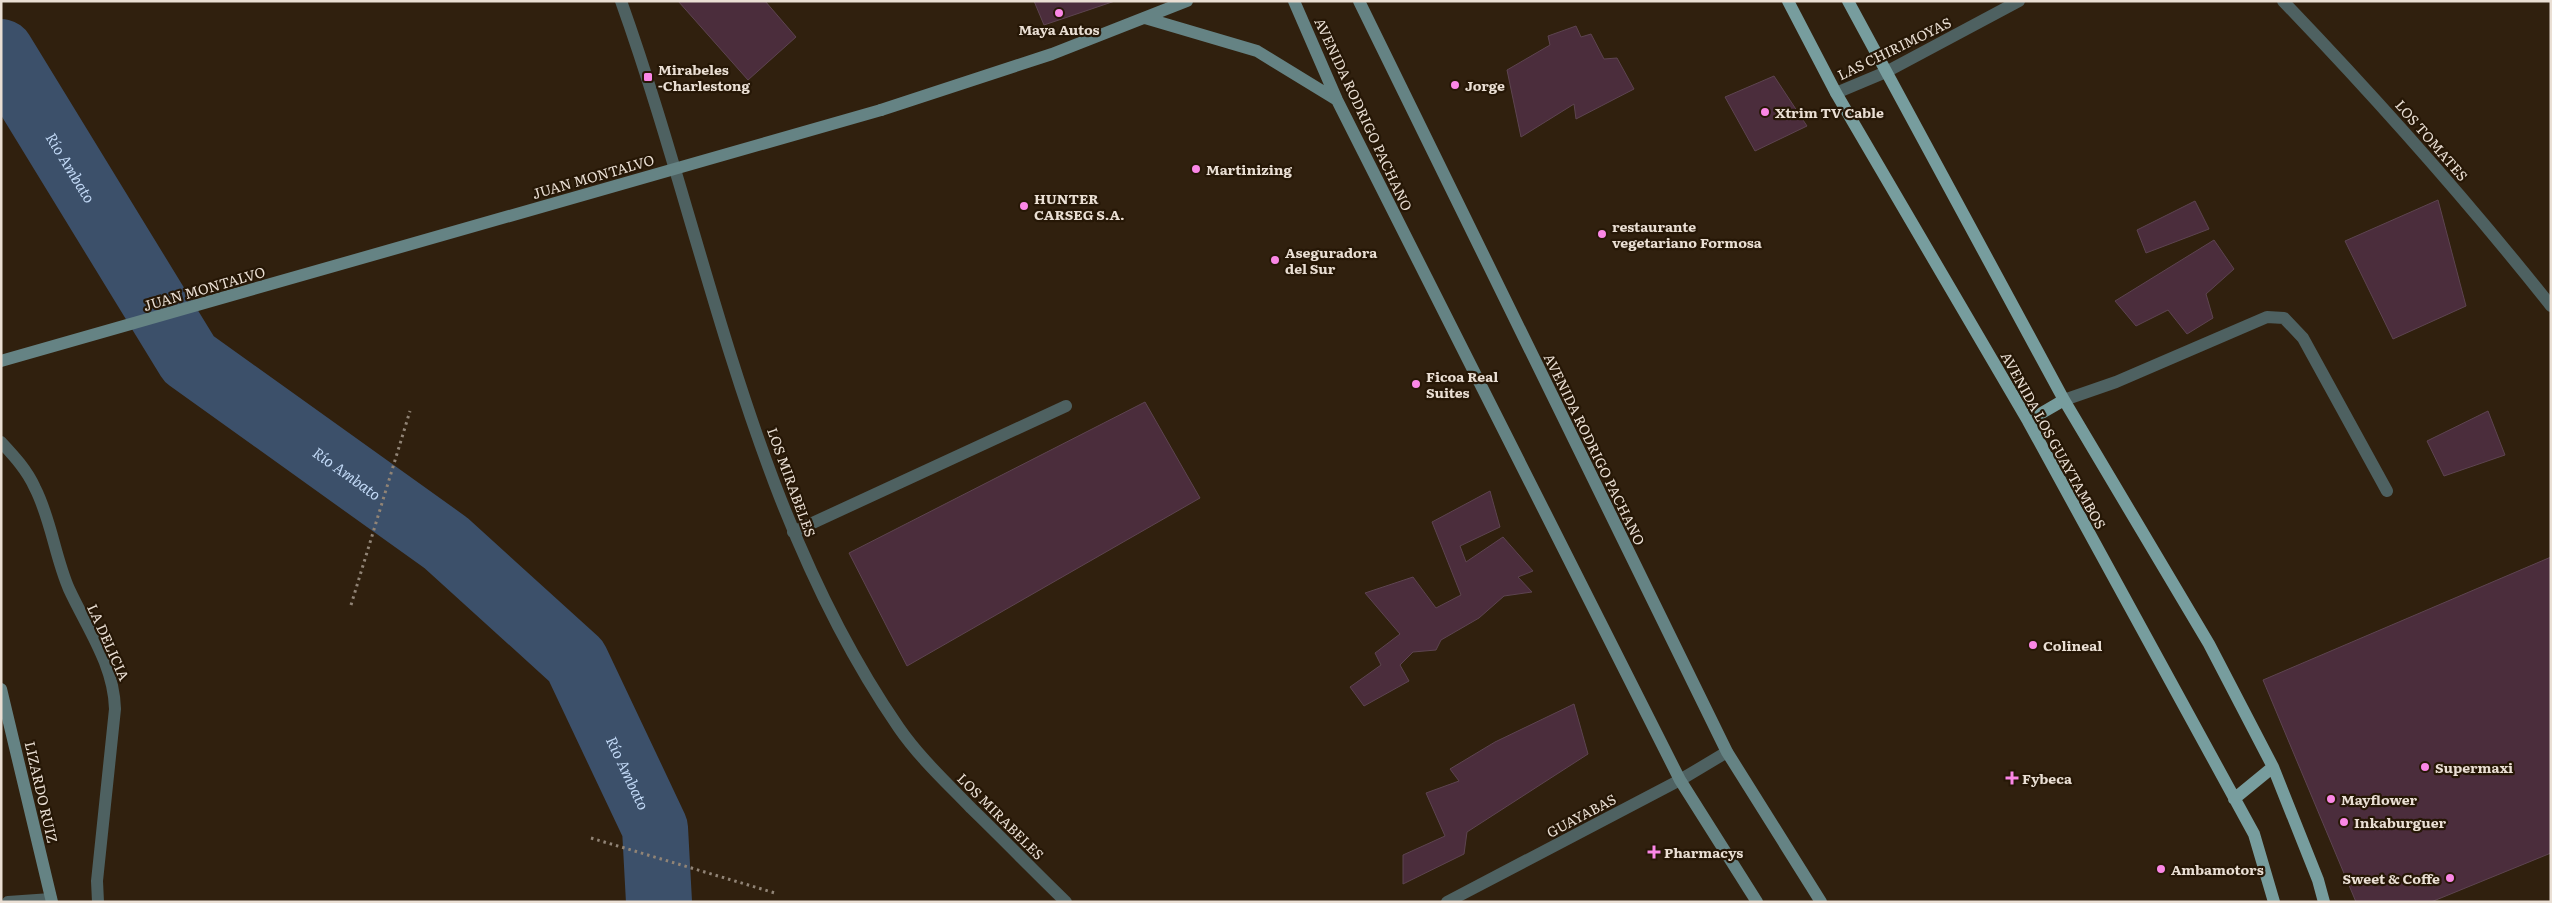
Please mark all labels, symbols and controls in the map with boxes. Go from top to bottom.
marker: Maya Autos [1053,7,1065,19]
street label: LAS CHIRIMOYAS [1834,12,1954,84]
street label: AVENIDA RODRIGO PACHANO [1310,14,1418,214]
place label: Maya Autos [1018,19,1100,39]
place label: Mirabeles -Charlestong [658,59,751,95]
marker: Mirabeles -Charlestong [642,71,654,83]
place label: Jorge [1465,75,1505,95]
marker: Jorge [1449,79,1461,91]
street label: LOS TOMATES [2391,95,2473,185]
place label: Xtrim TV Cable [1775,102,1884,122]
marker: Xtrim TV Cable [1759,106,1771,118]
water label: Río Ambato [41,127,102,207]
street label: JUAN MONTALVO [530,149,656,203]
place label: Martinizing [1206,159,1293,179]
marker: Martinizing [1190,163,1202,175]
place label: HUNTER CARSEG S.A. [1034,188,1125,224]
marker: HUNTER CARSEG S.A. [1018,200,1030,212]
place label: restaurante vegetariano Formosa [1612,216,1763,252]
marker: restaurante vegetariano Formosa [1596,228,1608,240]
place label: Aseguradora del Sur [1285,242,1378,278]
marker: Aseguradora del Sur [1269,254,1281,266]
street label: JUAN MONTALVO [141,261,267,315]
street label: AVENIDA LOS GUAYTAMBOS [1997,348,2111,532]
street label: AVENIDA RODRIGO PACHANO [1540,350,1650,548]
place label: Ficoa Real Suites [1426,366,1498,402]
marker: Ficoa Real Suites [1410,378,1422,390]
street label: LOS MIRABELES [763,425,821,539]
water label: Río Ambato [309,440,386,505]
street label: LA DELICIA [83,600,135,684]
place label: Colineal [2043,635,2102,655]
marker: Colineal [2027,639,2039,651]
water label: Río Ambato [601,732,656,813]
street label: LIZARDO RUIZ [21,739,63,845]
place label: Supermaxi [2435,757,2513,777]
marker: Supermaxi [2419,761,2431,773]
street label: LOS MIRABELES [953,768,1049,864]
place label: Fybeca [2022,768,2073,788]
marker: Fybeca [2006,772,2018,784]
street label: GUAYABAS [1543,788,1619,842]
place label: Mayflower [2341,789,2418,809]
marker: Mayflower [2325,793,2337,805]
place label: Inkaburguer [2354,812,2446,832]
marker: Inkaburguer [2338,816,2350,828]
place label: Pharmacys [1664,842,1743,862]
marker: Pharmacys [1648,846,1660,858]
place label: Ambamotors [2171,859,2264,879]
marker: Ambamotors [2155,863,2167,875]
place label: Sweet & Coffe [2343,868,2440,888]
marker: Sweet & Coffe [2444,872,2456,884]

